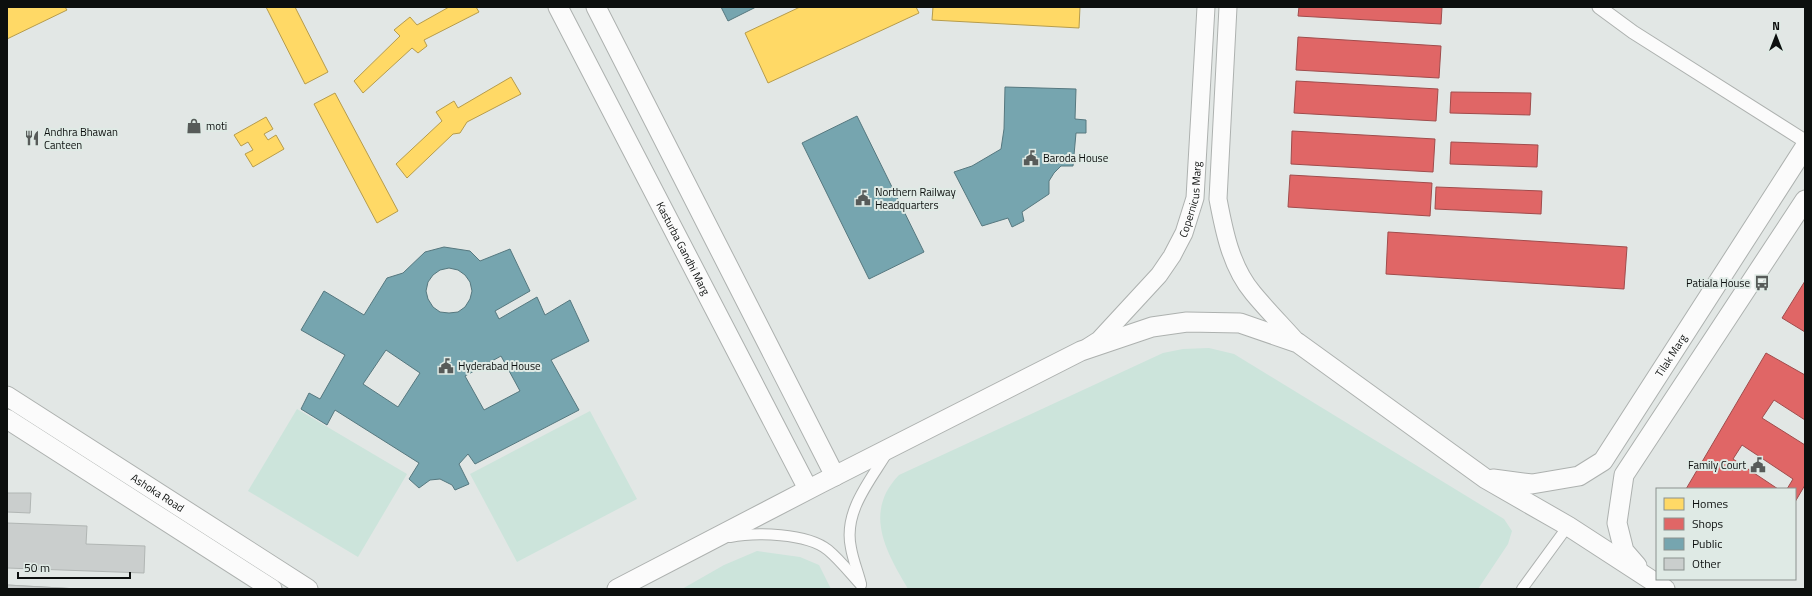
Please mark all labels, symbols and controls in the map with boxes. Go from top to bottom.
north arrow [1756,16,1796,56]
text: N [1772,18,1780,34]
shop icon: moti [185,117,203,135]
place label: moti [206,118,227,134]
place label: Andhra Bhawan Canteen [44,124,118,153]
restaurant icon: Andhra Bhawan Canteen [23,129,41,147]
public building icon: Baroda House [1022,149,1040,167]
place label: Baroda House [1043,150,1109,166]
street label: Copernicus Marg [1175,161,1205,240]
place label: Northern Railway Headquarters [875,184,956,213]
public building icon: Northern Railway Headquarters [854,189,872,207]
street label: Kasturba Gandhi Marg [652,199,714,298]
bus stop icon: Patiala House [1753,274,1771,292]
place label: Patiala House [1686,275,1750,291]
street label: Tilak Marg [1651,330,1691,380]
public building icon: Hyderabad House [437,357,455,375]
place label: Hyderabad House [458,358,541,374]
public building icon: Family Court [1749,456,1767,474]
place label: Family Court [1688,457,1746,473]
street label: Ashoka Road [128,470,188,516]
legend [1656,488,1796,580]
text: Homes [1692,494,1728,513]
text: Shops [1692,514,1724,533]
text: Public [1692,534,1722,553]
scale bar [18,554,130,580]
text: Other [1692,554,1721,573]
text: 50 m [24,558,50,577]

